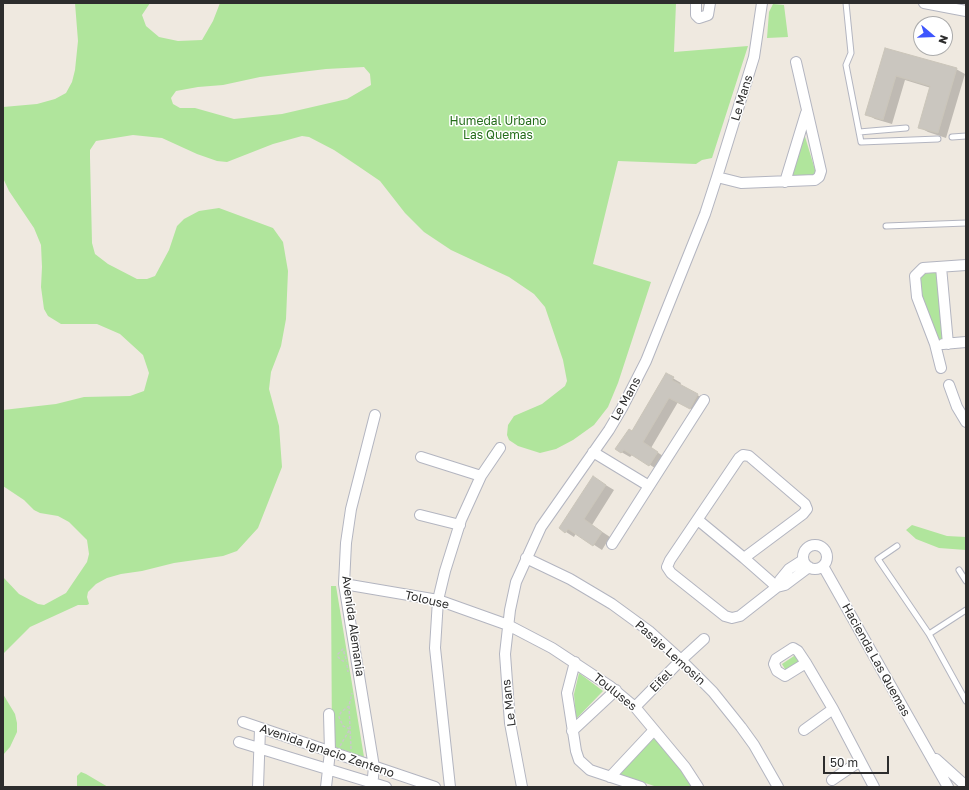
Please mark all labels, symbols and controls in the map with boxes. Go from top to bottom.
north arrow [913,16,953,56]
text: N [936,34,951,46]
street label: Le Mans [728,73,756,123]
park label: Humedal Urbano Las Quemas [449,114,547,142]
street label: Le Mans [608,375,644,423]
street label: Avenida Alemania [339,575,367,677]
street label: Tolouse [403,588,451,612]
street label: Hacienda Las Quemas [839,601,913,719]
street label: Pasaje Lemosin [632,618,708,688]
street label: Eifel [647,667,675,695]
street label: Touluses [590,670,640,714]
street label: Le Mans [499,679,519,727]
street label: Avenida Ignacio Zenteno [258,721,396,781]
scale bar [825,748,891,774]
text: 50 m [830,755,858,770]

